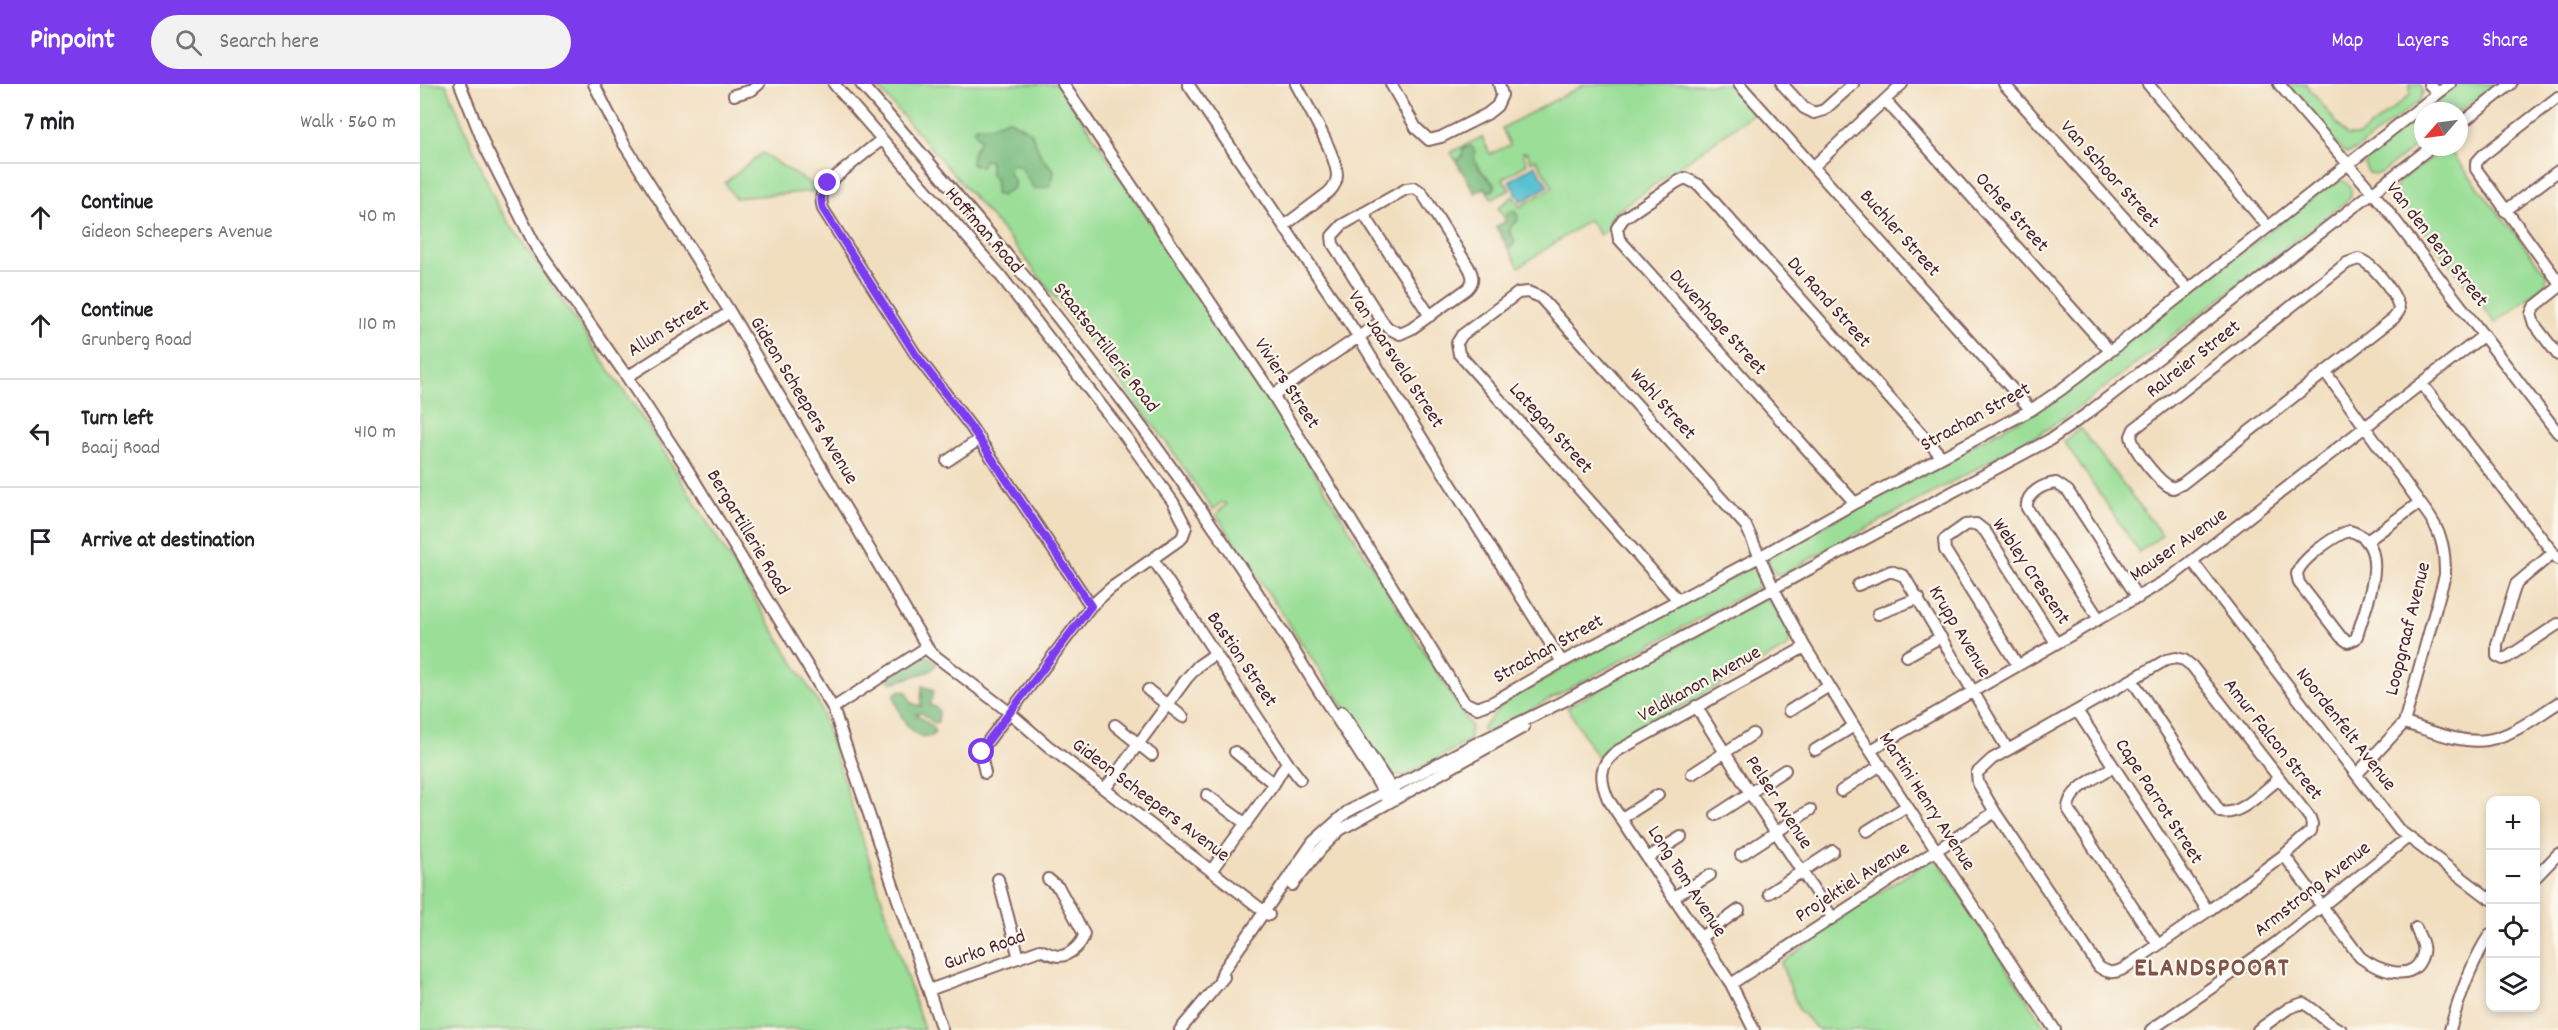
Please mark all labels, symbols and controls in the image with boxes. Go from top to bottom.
search box [151,15,571,69]
text: Pinpoint [30,22,115,62]
icon: search [172,26,205,59]
text: Search here [220,27,319,58]
text: Map [2332,27,2363,57]
text: Layers [2396,27,2449,57]
text: Share [2482,27,2528,57]
north arrow [2414,102,2468,156]
text: 7 min [24,105,75,142]
text: Walk · 560 m [300,109,396,137]
street label: Van Schoor Street [2053,115,2165,235]
street label: Ochse Street [1967,167,2055,259]
route end [814,169,840,195]
street label: Van den Berg Street [2378,176,2494,314]
street label: Hoffman Road [937,181,1029,281]
street label: Buchler Street [1852,184,1946,284]
text: Continue [81,188,153,219]
icon: ahead [24,201,57,234]
text: 40 m [358,203,396,231]
text: Gideon Scheepers Avenue [81,219,272,247]
street label: Du Rand Street [1779,251,1877,355]
street label: Duvenhage Street [1662,264,1772,382]
street label: Staatsartillerie Road [1045,277,1165,419]
street label: Van Jaarsveld Street [1340,286,1450,434]
street label: Allun Street [623,293,715,365]
text: Continue [81,296,153,327]
icon: ahead [24,309,57,342]
text: 110 m [358,311,396,339]
street label: Gideon Scheepers Avenue [742,312,864,490]
street label: Ralreier Street [2141,314,2247,406]
text: Grunberg Road [81,327,192,355]
street label: Viviers Street [1246,333,1326,435]
street label: Wahl Street [1622,363,1702,447]
street label: Strachan Street [1916,376,2036,460]
street label: Lategan Street [1501,377,1599,481]
text: Turn left [81,404,153,435]
icon: left [24,417,57,450]
text: 410 m [354,419,396,447]
text: Baaij Road [81,435,160,463]
street label: Bergartillerie Road [698,465,796,601]
street label: Mauser Avenue [2124,502,2234,590]
street label: Webley Crescent [1984,513,2076,631]
icon: arrive [24,525,57,558]
text: Arrive at destination [81,526,255,557]
street label: Loopgraaf Avenue [2379,559,2439,699]
street label: Krupp Avenue [1920,581,1998,684]
street label: Bastion Street [1199,607,1283,713]
street label: Strachan Street [1489,608,1609,692]
street label: Veldkanon Avenue [1633,639,1767,730]
street label: Noordenfelt Avenue [2288,662,2402,798]
street label: Amur Falcon Street [2216,673,2328,807]
street label: Martini Henry Avenue [1871,727,1981,877]
street label: Gideon Scheepers Avenue [1065,732,1235,870]
street label: Cape Parrot Street [2107,734,2209,870]
route start [968,738,994,764]
street label: Pelser Avenue [1737,751,1819,855]
map controls [2486,796,2540,1012]
button: + [2486,796,2540,850]
street label: Long Tom Avenue [1639,821,1733,943]
street label: Projektiel Avenue [1790,835,1916,931]
street label: Armstrong Avenue [2249,835,2378,945]
button: − [2486,850,2540,904]
button: locate [2486,904,2540,958]
street label: Gurko Road [940,923,1030,979]
district label: ELANDSPOORT [2134,951,2290,988]
button: layers [2486,958,2540,1012]

